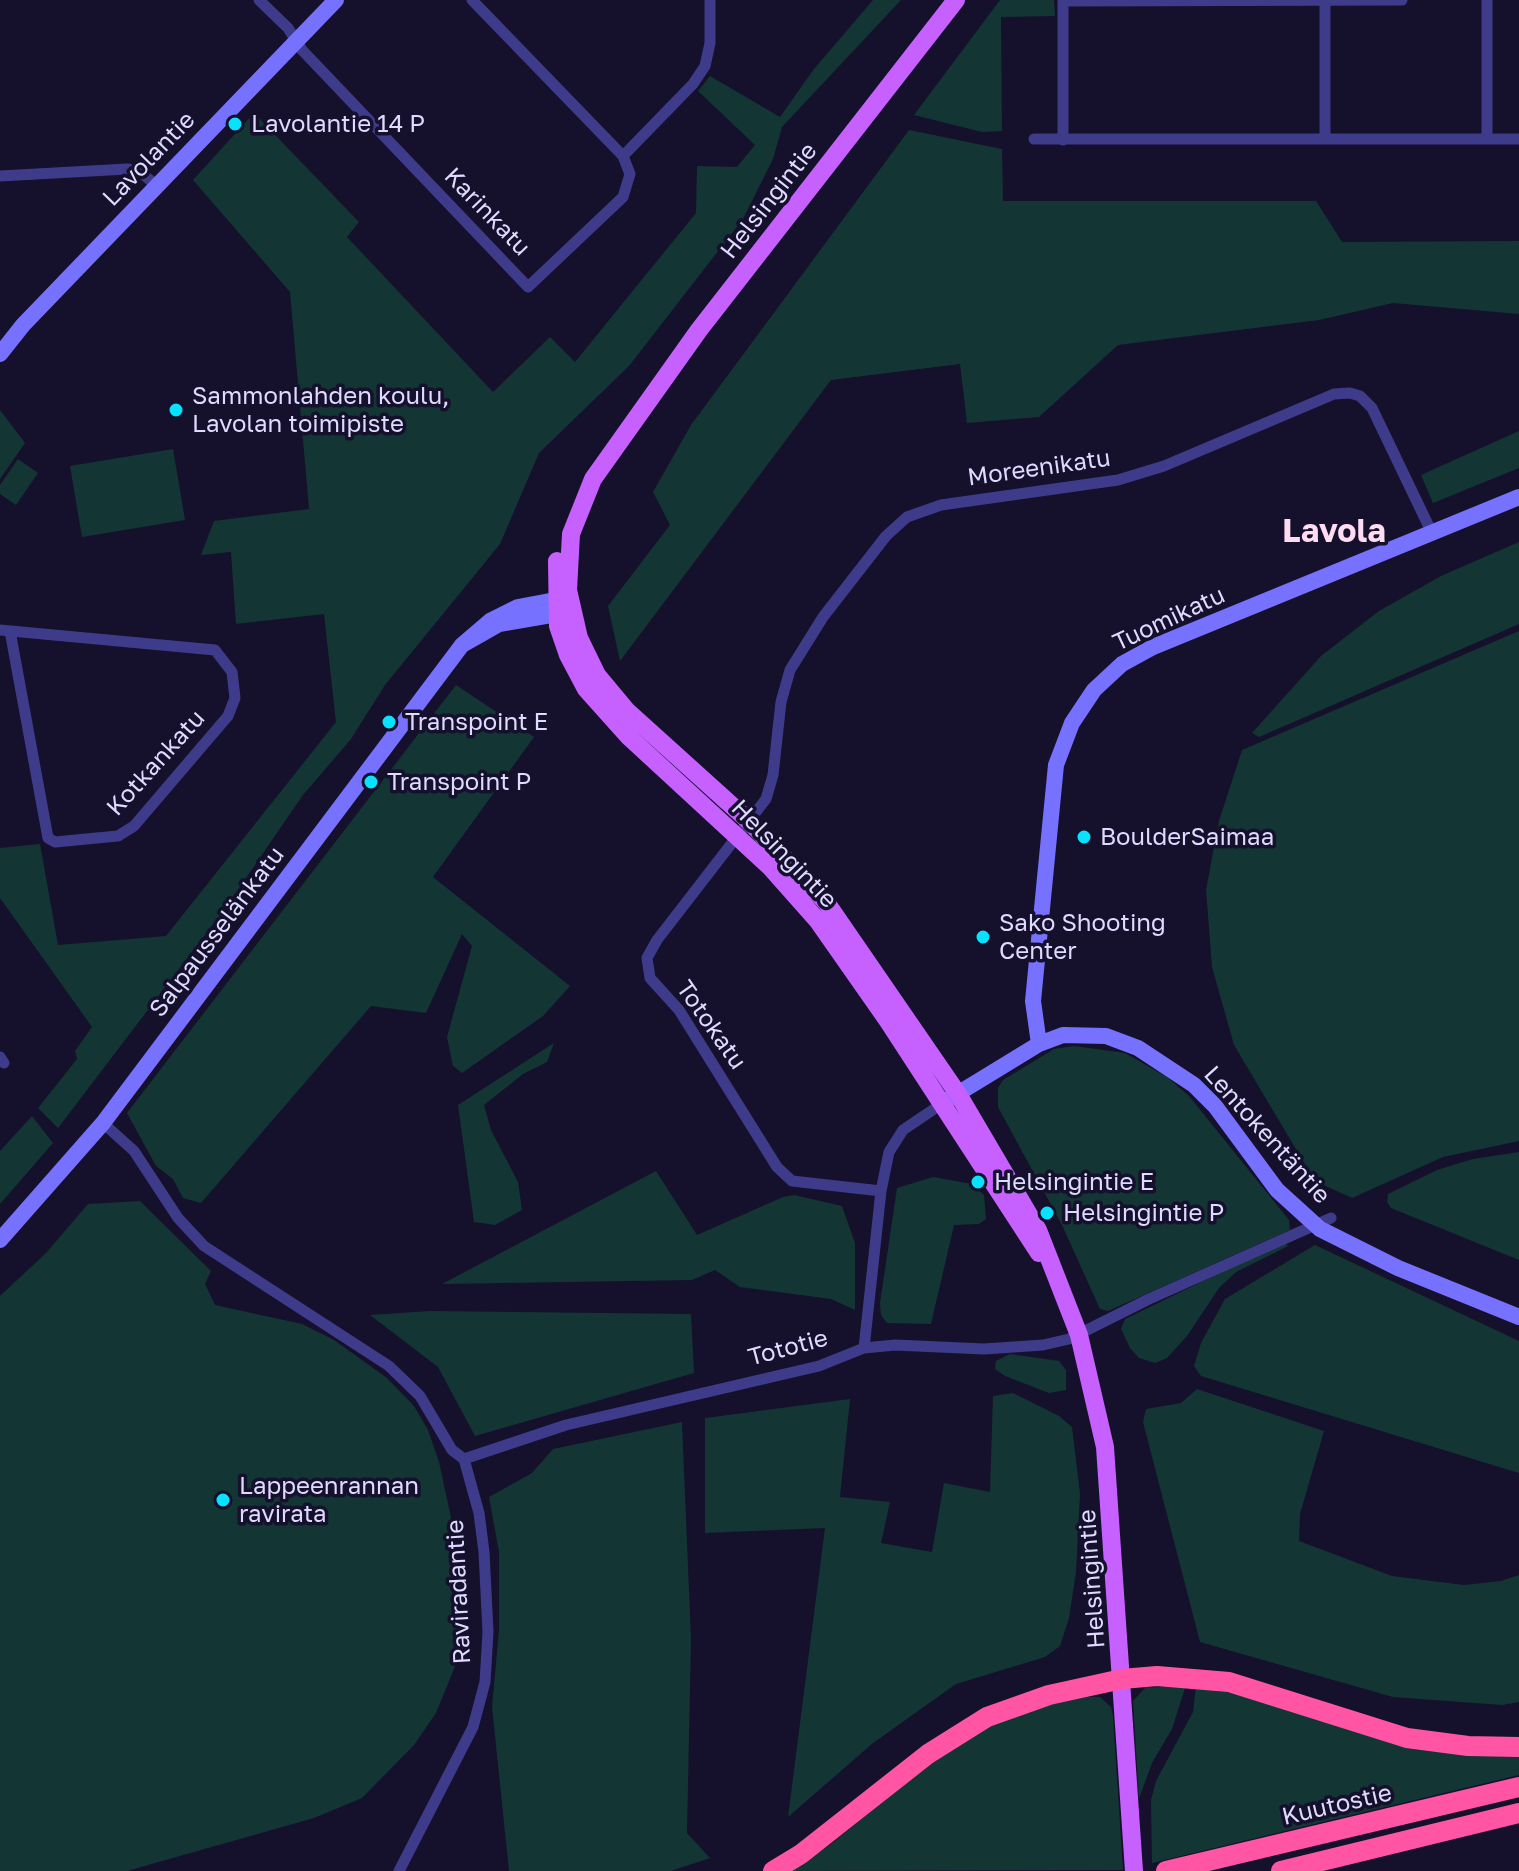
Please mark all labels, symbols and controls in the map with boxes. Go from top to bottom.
street label: Lavolantie [97,106,201,212]
place label: Lavolantie 14 P [251,110,425,138]
marker: Lavolantie 14 P [226,115,244,133]
street label: Helsingintie [715,137,823,265]
street label: Karinkatu [438,162,536,262]
place label: Sammonlahden koulu, Lavolan toimipiste [192,382,449,438]
marker: Sammonlahden koulu, Lavolan toimipiste [167,401,185,419]
street label: Moreenikatu [966,444,1112,492]
district label: Lavola [1282,513,1386,551]
street label: Tuomikatu [1109,581,1229,657]
street label: Kotkankatu [101,704,211,822]
place label: Transpoint E [405,708,548,736]
marker: Transpoint E [380,713,398,731]
place label: Transpoint P [387,768,531,796]
marker: Transpoint P [362,773,380,791]
street label: Helsingintie [725,794,843,914]
place label: BoulderSaimaa [1100,823,1274,851]
marker: BoulderSaimaa [1075,828,1093,846]
street label: Salpausselänkatu [144,841,290,1023]
place label: Sako Shooting Center [999,909,1166,965]
marker: Sako Shooting Center [974,928,992,946]
street label: Totokatu [670,975,752,1075]
street label: Lentokentäntie [1198,1060,1336,1210]
place label: Helsingintie E [994,1168,1154,1196]
marker: Helsingintie E [969,1173,987,1191]
place label: Helsingintie P [1063,1199,1224,1227]
marker: Helsingintie P [1038,1204,1056,1222]
street label: Tototie [745,1324,831,1372]
place label: Lappeenrannan ravirata [239,1472,419,1528]
marker: Lappeenrannan ravirata [214,1491,232,1509]
street label: Helsingintie [1073,1508,1111,1650]
street label: Raviradantie [441,1519,477,1665]
street label: Kuutostie [1279,1778,1395,1832]

